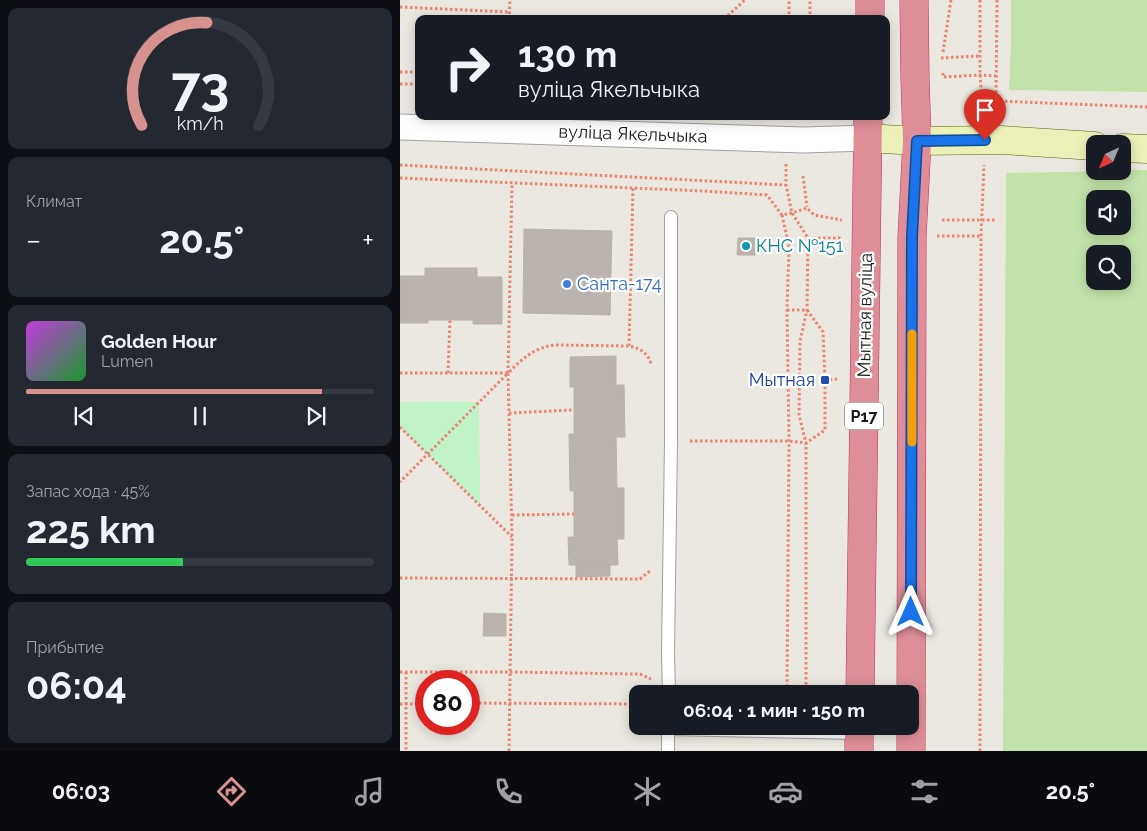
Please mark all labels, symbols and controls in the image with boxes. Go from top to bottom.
text: 130 m [518,34,617,75]
icon: right [435,35,500,100]
text: 73 [171,55,229,116]
text: вуліца Якельчыка [518,76,700,102]
pin [964,89,1006,140]
icon: arrive [971,96,999,124]
text: km/h [176,113,224,134]
street label: вуліца Якельчыка [558,120,708,147]
north arrow [1086,135,1131,180]
map controls [1086,135,1131,290]
button: sound [1086,190,1131,235]
text: Климат [26,192,82,211]
text: 20.5° [159,217,244,262]
text: − [26,224,41,257]
text: + [362,224,374,257]
place label: КНС №151 [756,235,844,256]
marker: КНС №151 [740,240,752,252]
button: search [1086,245,1131,290]
street label: Мытная вуліца [853,253,876,377]
place label: Санта-174 [577,273,662,294]
marker: Санта-174 [561,278,573,290]
text: Golden Hour [101,330,217,352]
text: Lumen [101,352,153,371]
place label: Мытная [749,369,815,390]
marker: Мытная [819,374,831,386]
icon: previous [70,402,98,430]
icon: pause [186,402,214,430]
icon: next [302,402,330,430]
road number: Р17 [845,402,883,430]
text: Запас хода · 45% [26,482,150,501]
text: 225 km [26,507,156,552]
position arrow [884,585,936,637]
text: Прибытие [26,638,104,657]
text: 06:04 [26,663,127,708]
speed limit sign: 80 [415,670,480,735]
text: 06:04 · 1 мин · 150 m [683,699,865,721]
icon: directions [214,774,249,809]
icon: music [352,774,387,809]
icon: phone [491,774,526,809]
icon: climate [630,774,665,809]
icon: car [768,774,803,809]
icon: filters [907,774,942,809]
text: 06:03 [52,778,110,804]
text: 20.5° [1046,778,1095,804]

